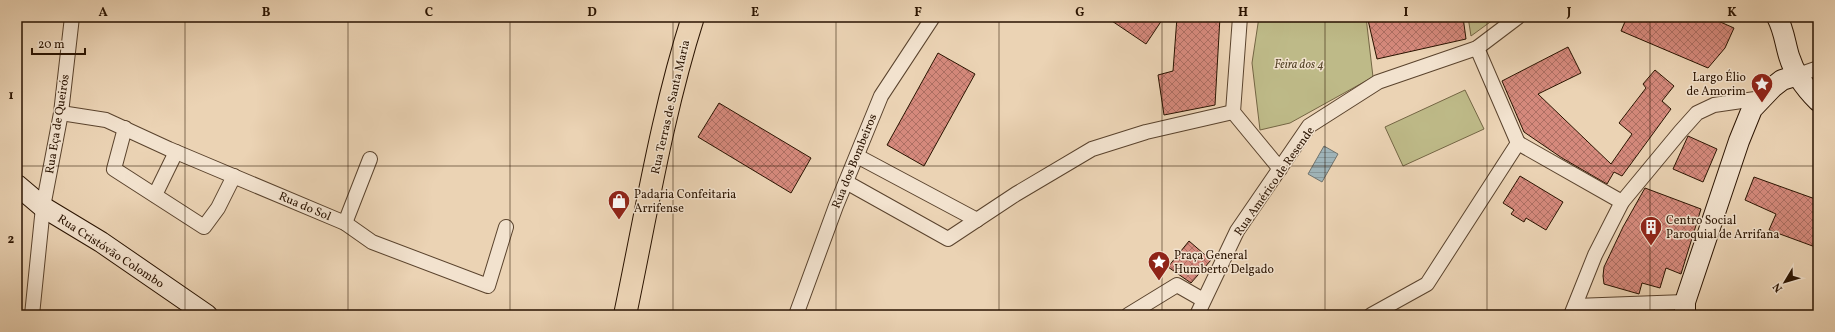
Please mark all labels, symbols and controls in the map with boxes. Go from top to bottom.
text: A [98,4,108,22]
text: B [262,4,271,22]
text: C [425,4,433,22]
text: D [587,4,597,22]
text: E [751,4,759,22]
text: F [914,4,922,22]
text: G [1075,4,1085,22]
text: H [1238,4,1248,22]
text: I [1404,4,1409,22]
text: J [1566,4,1572,22]
text: K [1727,4,1737,22]
scale bar [32,30,85,56]
text: 20 m [38,37,65,53]
street label: Rua Terras de Santa Maria [648,38,694,176]
park label: Feira dos 4 [1274,57,1324,73]
place label: Largo Élio de Amorim [1686,69,1746,100]
place icon: Largo Élio de Amorim [1749,71,1775,104]
street label: Rua Eça de Queirós [42,73,74,175]
text: 1 [8,87,14,105]
street label: Rua dos Bombeiros [829,112,881,211]
street label: Rua Américo de Resende [1231,124,1319,239]
place label: Padaria Confeitaria Arrifense [634,187,736,217]
shop icon: Padaria Confeitaria Arrifense [606,188,632,221]
street label: Rua do Sol [276,189,334,225]
street label: Rua Cristóvão Colombo [54,211,167,292]
place label: Centro Social Paroquial de Arrifana [1666,213,1779,243]
building icon: Centro Social Paroquial de Arrifana [1638,214,1664,247]
text: 2 [8,231,15,249]
place label: Praça General Humberto Delgado [1174,248,1274,278]
place icon: Praça General Humberto Delgado [1146,249,1172,282]
north arrow [1765,262,1805,302]
text: N [1770,279,1787,295]

